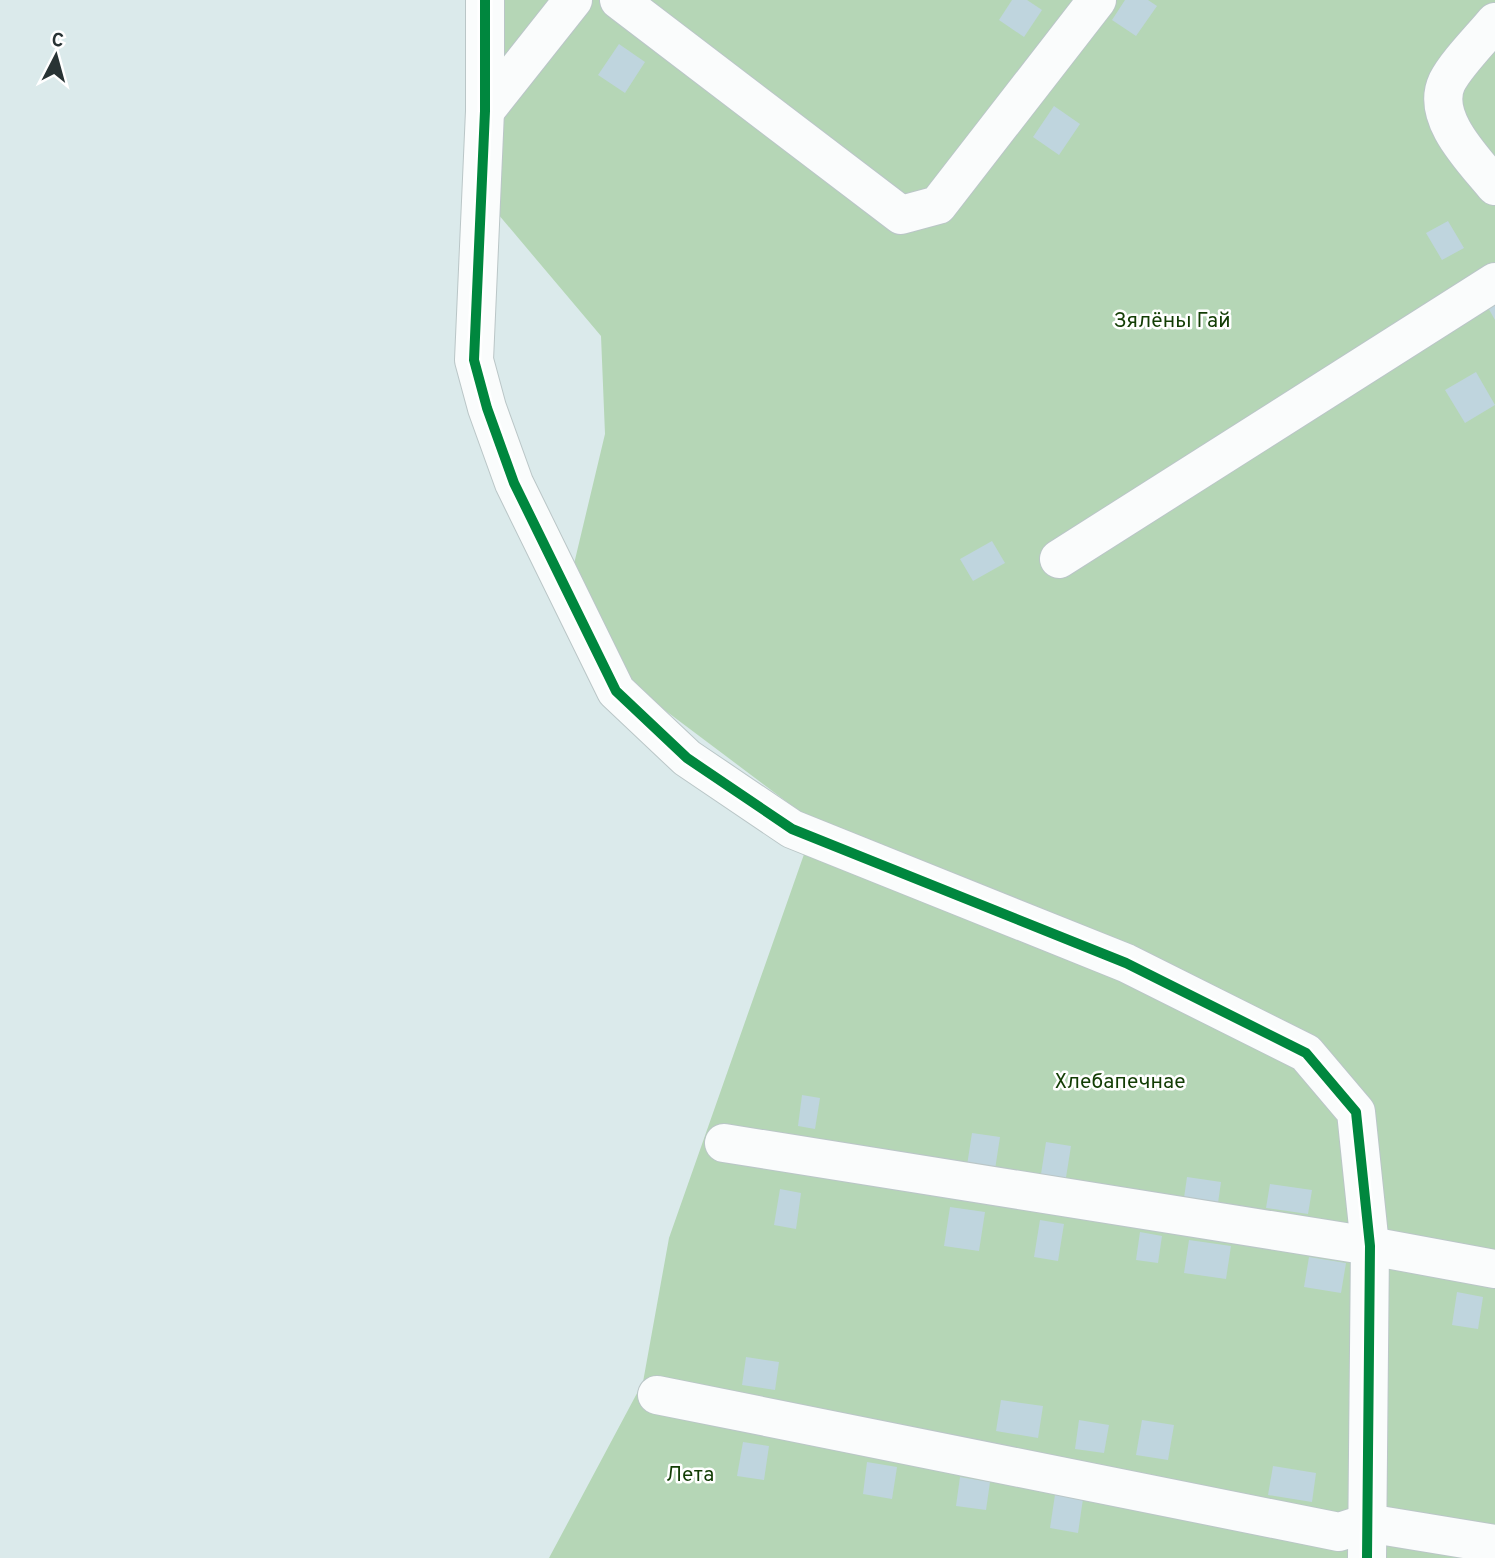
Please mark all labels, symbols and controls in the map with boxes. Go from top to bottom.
north arrow [21,21,91,91]
text: С [50,29,65,54]
park label: Зялёны Гай [1113,308,1231,335]
park label: Хлебапечнае [1054,1069,1186,1096]
park label: Лета [666,1462,714,1489]

